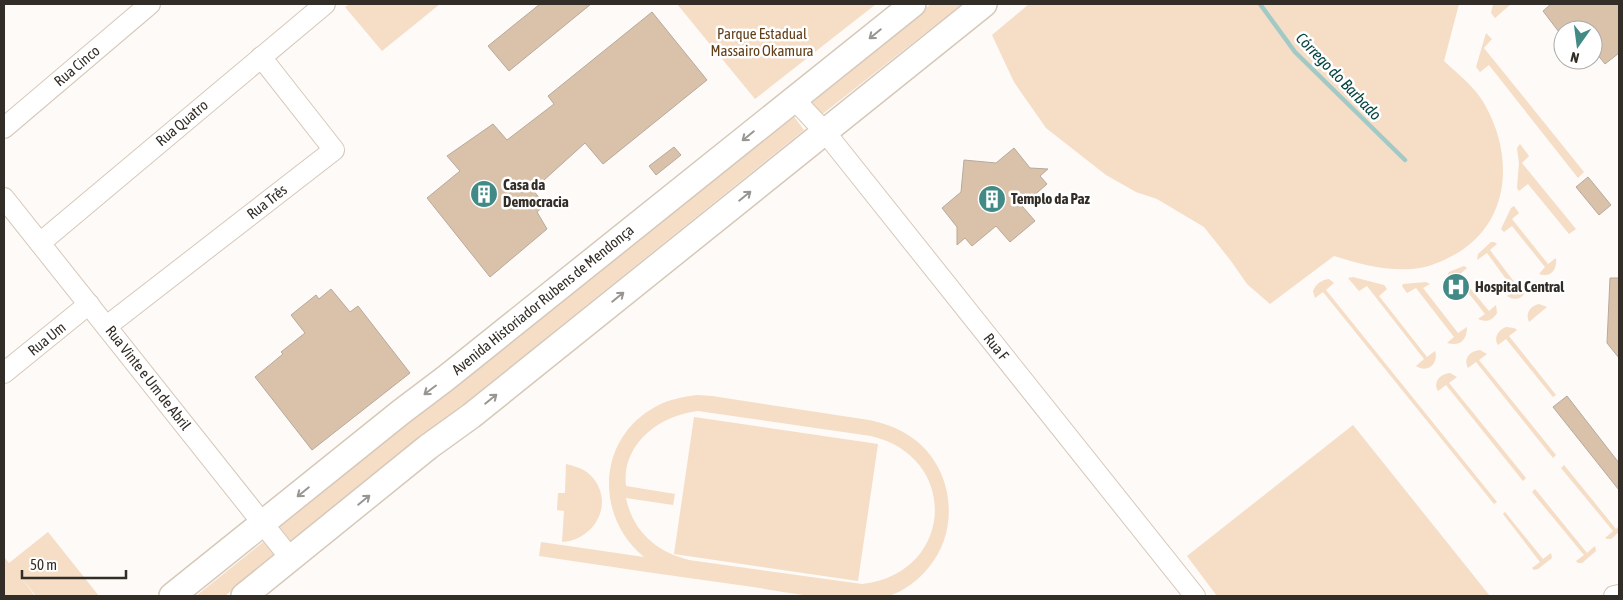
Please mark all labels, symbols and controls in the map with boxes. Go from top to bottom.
north arrow [1553,20,1603,70]
park label: Parque Estadual Massairo Okamura [710,25,814,59]
water label: Córrego do Barbado [1292,28,1385,124]
one-way arrow [869,29,882,40]
street label: Rua Cinco [51,42,103,89]
text: N [1569,49,1581,66]
street label: Rua Quatro [152,96,211,149]
one-way arrow [742,131,755,142]
place label: Casa da Democracia [503,176,569,210]
building icon: Casa da Democracia [469,179,499,209]
street label: Rua Três [243,181,290,222]
building icon: Templo da Paz [977,184,1007,214]
one-way arrow [738,190,751,201]
place label: Templo da Paz [1011,190,1091,207]
street label: Avenida Historiador Rubens de Mendonça [449,221,637,378]
hospital icon: Hospital Central [1441,272,1471,302]
place label: Hospital Central [1475,278,1565,295]
one-way arrow [611,292,624,303]
street label: Rua Um [24,318,69,359]
street label: Rua Vinte e Um de Abril [102,322,194,433]
street label: Rua F [980,330,1012,364]
one-way arrow [424,385,437,396]
one-way arrow [485,393,498,404]
one-way arrow [297,487,310,498]
one-way arrow [357,494,370,505]
scale bar [22,548,126,580]
text: 50 m [30,556,57,573]

